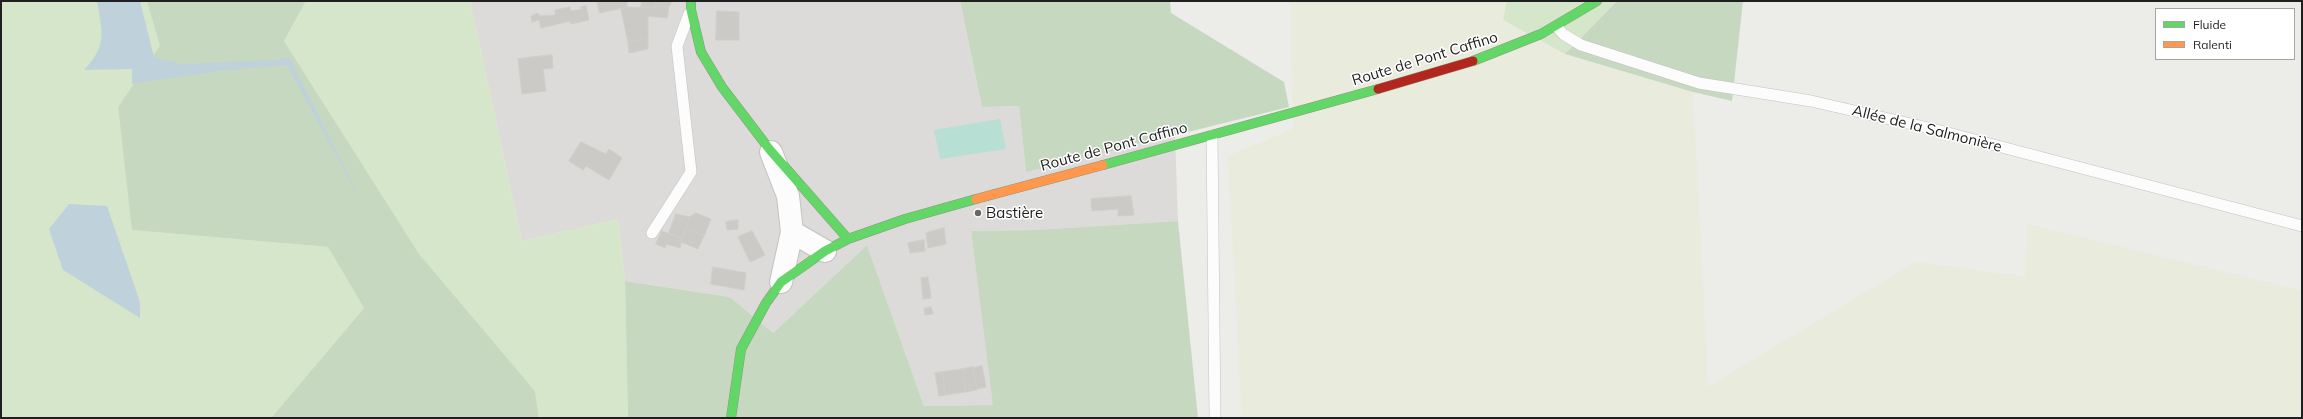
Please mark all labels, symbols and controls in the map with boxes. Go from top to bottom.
legend [2155,8,2295,60]
text: Fluide [2193,17,2226,32]
street label: Route de Pont Caffino [1350,28,1500,90]
text: Ralenti [2193,37,2232,52]
street label: Allée de la Salmonière [1850,102,2004,156]
street label: Route de Pont Caffino [1038,119,1190,175]
place label: Bastière [986,204,1043,222]
marker: Bastière [973,208,983,218]

